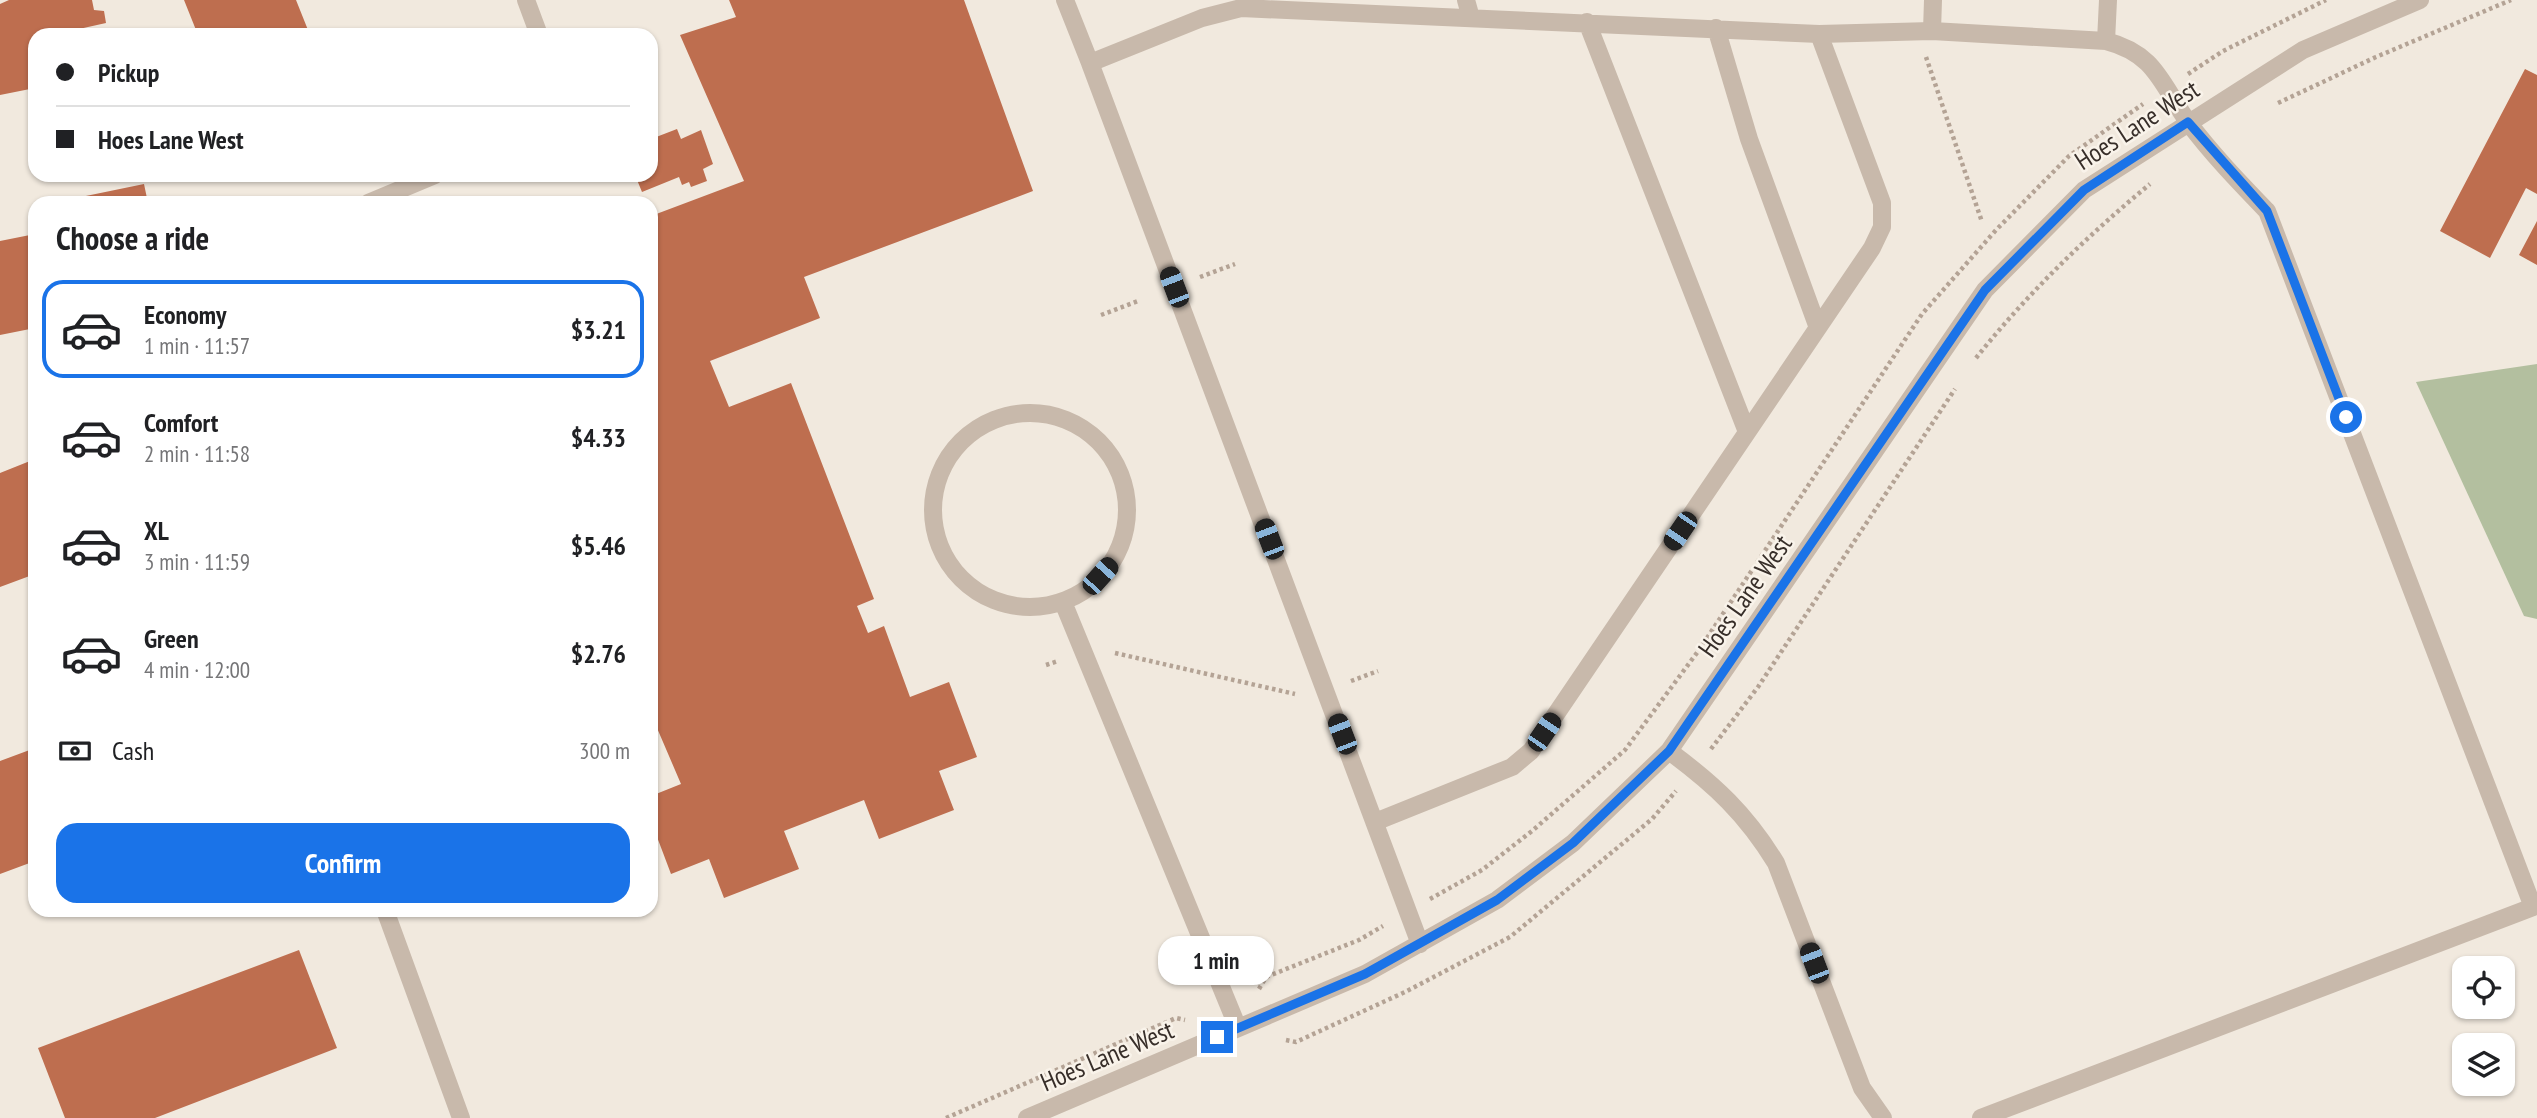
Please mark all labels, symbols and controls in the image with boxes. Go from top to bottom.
text: Pickup [98,56,159,89]
street label: Hoes Lane West [2068,72,2205,177]
text: Hoes Lane West [98,123,244,156]
text: Choose a ride [56,217,209,259]
car [1157,264,1192,310]
icon: car [60,298,123,361]
text: Economy [144,298,226,331]
text: $3.21 [571,313,626,346]
text: 1 min · 11:57 [144,331,250,360]
route start [2330,401,2362,433]
icon: car [60,406,123,469]
text: Comfort [144,406,218,439]
text: $4.33 [571,421,626,454]
text: 2 min · 11:58 [144,439,250,468]
car [1660,508,1701,554]
icon: car [60,514,123,577]
text: XL [144,514,169,547]
car [1252,516,1287,562]
street label: Hoes Lane West [1690,528,1799,663]
text: $5.46 [571,529,626,562]
text: 3 min · 11:59 [144,547,250,576]
car [1079,553,1122,599]
icon: car [60,622,123,685]
text: Green [144,622,199,655]
text: $2.76 [571,637,626,670]
text: 4 min · 12:00 [144,655,250,684]
car [1524,709,1565,755]
car [1325,711,1360,757]
icon: cash [56,732,94,770]
text: Cash [112,734,154,767]
text: 300 m [579,736,630,765]
button: Confirm [56,823,630,903]
callout: 1 min [1159,936,1275,984]
car [1797,940,1832,986]
text: 1 min [1193,946,1239,975]
map controls [2452,956,2515,1096]
button: locate [2452,956,2515,1019]
street label: Hoes Lane West [1035,1013,1178,1098]
route end [1201,1021,1233,1053]
button: layers [2452,1033,2515,1096]

